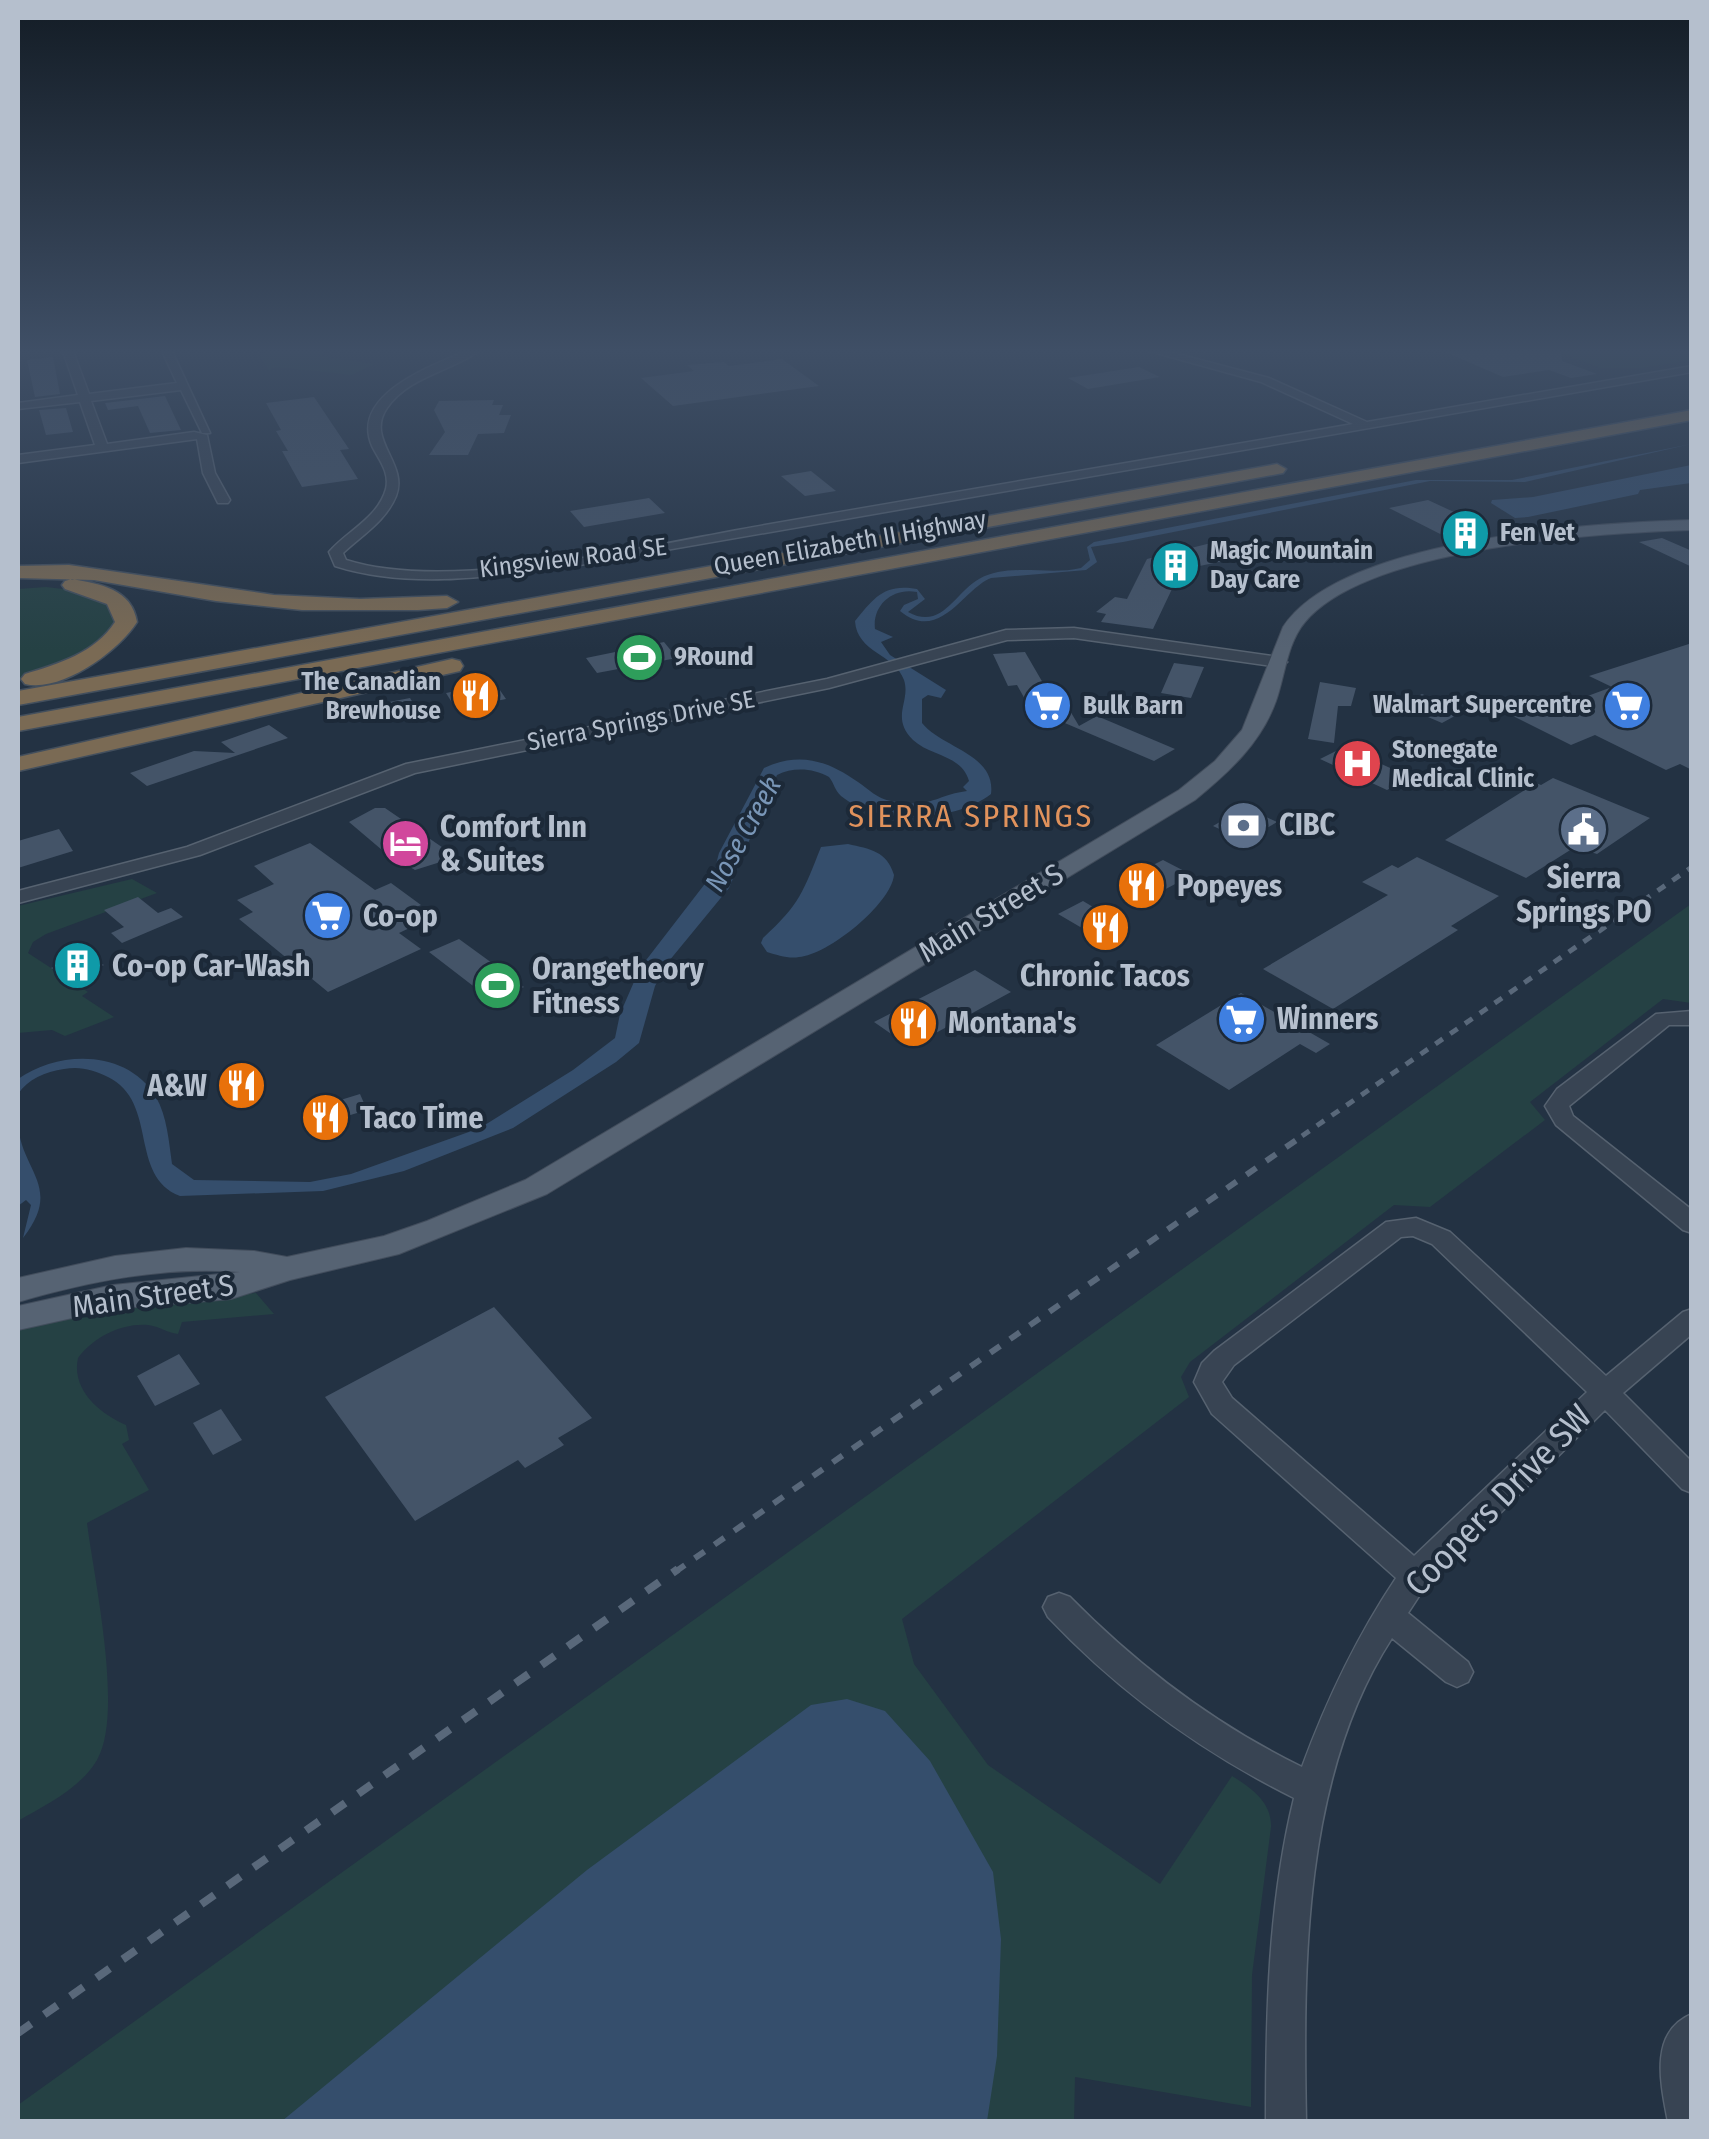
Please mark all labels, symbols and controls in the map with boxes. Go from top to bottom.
street label: Queen Elizabeth II Highway [711,504,989,582]
building icon: Fen Vet [1439,507,1491,559]
place label: Fen Vet [1500,518,1576,548]
street label: Kingsview Road SE [478,532,668,584]
place label: Magic Mountain Day Care [1210,536,1373,595]
building icon: Magic Mountain Day Care [1149,539,1201,591]
sports icon: 9Round [613,631,665,683]
place label: 9Round [674,642,754,672]
place label: The Canadian Brewhouse [301,667,441,726]
restaurant icon: The Canadian Brewhouse [450,670,502,722]
supermarket icon: Walmart Supercentre [1601,679,1653,731]
supermarket icon: Bulk Barn [1022,680,1074,732]
street label: Sierra Springs Drive SE [525,684,757,758]
place label: Walmart Supercentre [1373,690,1592,720]
place label: Bulk Barn [1083,691,1183,721]
place label: Stonegate Medical Clinic [1392,735,1534,794]
hospital icon: Stonegate Medical Clinic [1331,738,1383,790]
water label: Nose Creek [698,771,788,897]
district label: SIERRA SPRINGS [848,797,1094,835]
bank icon: CIBC [1218,799,1270,851]
public building icon: Sierra Springs PO [1558,803,1610,855]
place label: CIBC [1279,807,1336,843]
place label: Comfort Inn & Suites [440,809,587,879]
hotel icon: Comfort Inn & Suites [379,818,431,870]
street label: Main Street S [912,856,1070,970]
restaurant icon: Popeyes [1116,860,1168,912]
place label: Sierra Springs PO [1516,860,1652,930]
place label: Popeyes [1177,868,1282,904]
supermarket icon: Co-op [302,890,354,942]
place label: Co-op [363,898,438,934]
restaurant icon: Chronic Tacos [1079,901,1131,953]
building icon: Co-op Car-Wash [51,940,103,992]
place label: Co-op Car-Wash [112,948,311,984]
place label: Orangetheory Fitness [532,951,705,1021]
place label: Chronic Tacos [1020,958,1190,994]
sports icon: Orangetheory Fitness [471,960,523,1012]
supermarket icon: Winners [1216,993,1268,1045]
restaurant icon: Montana's [887,997,939,1049]
place label: Winners [1277,1001,1378,1037]
place label: Montana's [948,1005,1076,1041]
restaurant icon: A&W [216,1060,268,1112]
place label: A&W [146,1068,207,1104]
restaurant icon: Taco Time [299,1092,351,1144]
place label: Taco Time [360,1100,483,1136]
street label: Main Street S [70,1267,236,1325]
street label: Coopers Drive SW [1396,1395,1600,1605]

